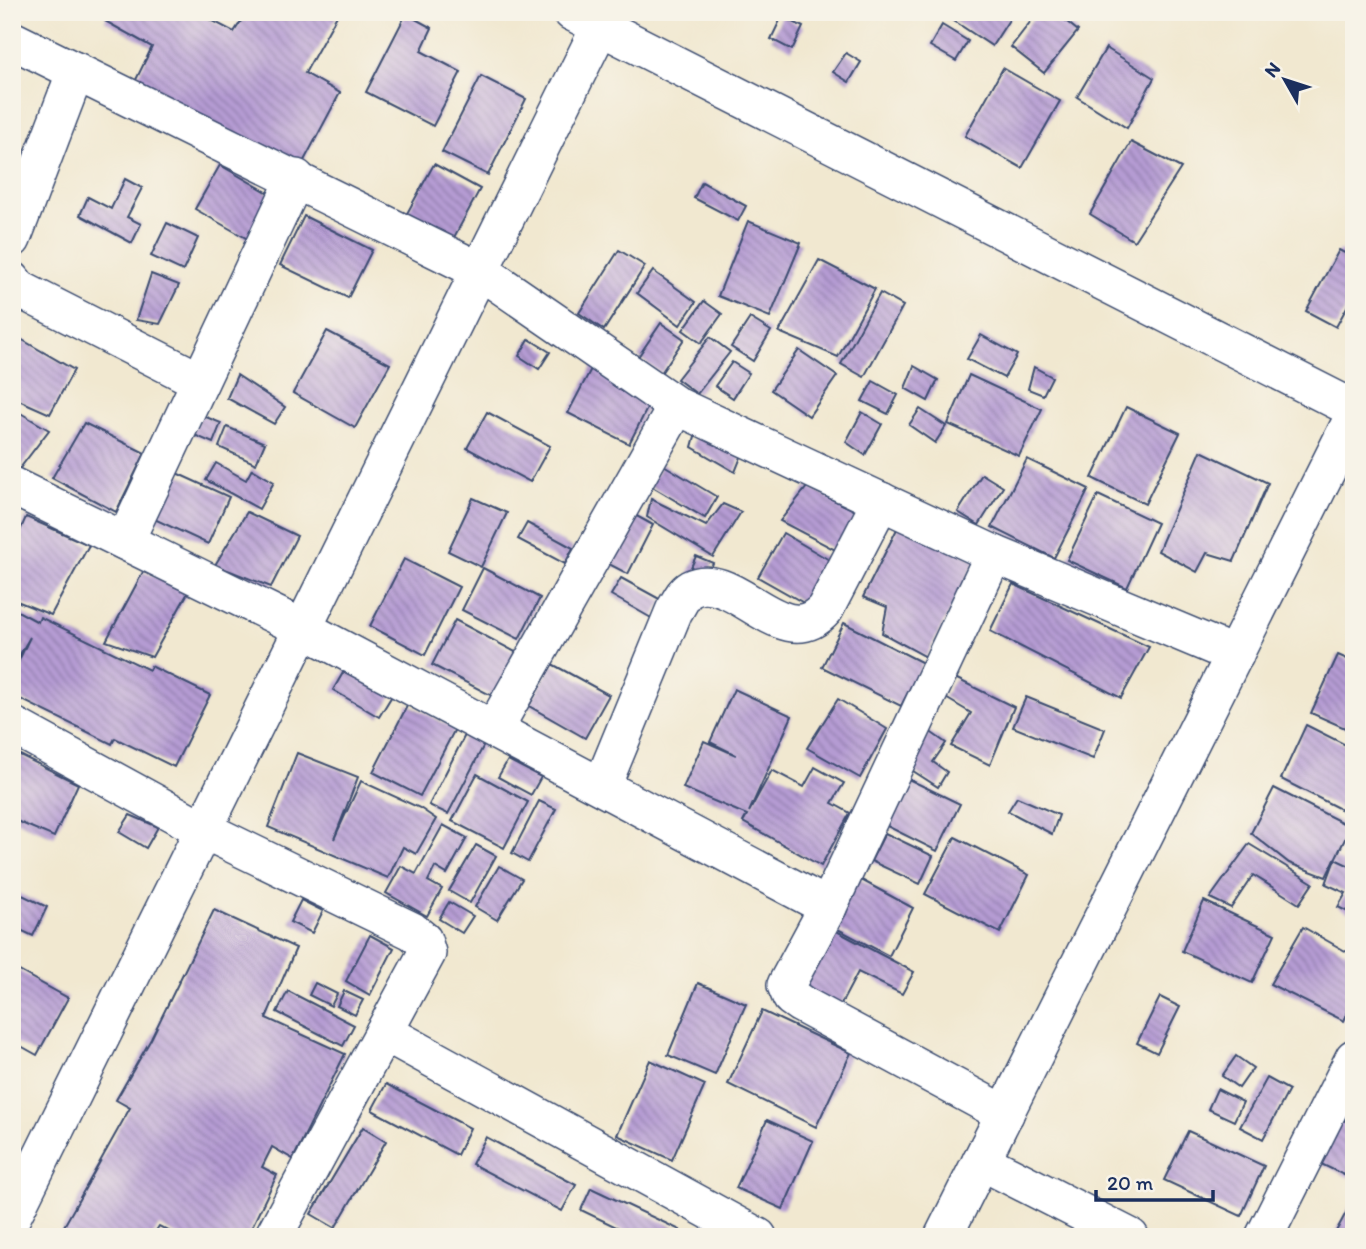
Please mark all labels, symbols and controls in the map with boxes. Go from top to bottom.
north arrow [1250,46,1320,116]
text: N [1259,57,1285,82]
scale bar [1096,1158,1214,1202]
text: 20 m [1107,1170,1154,1195]

